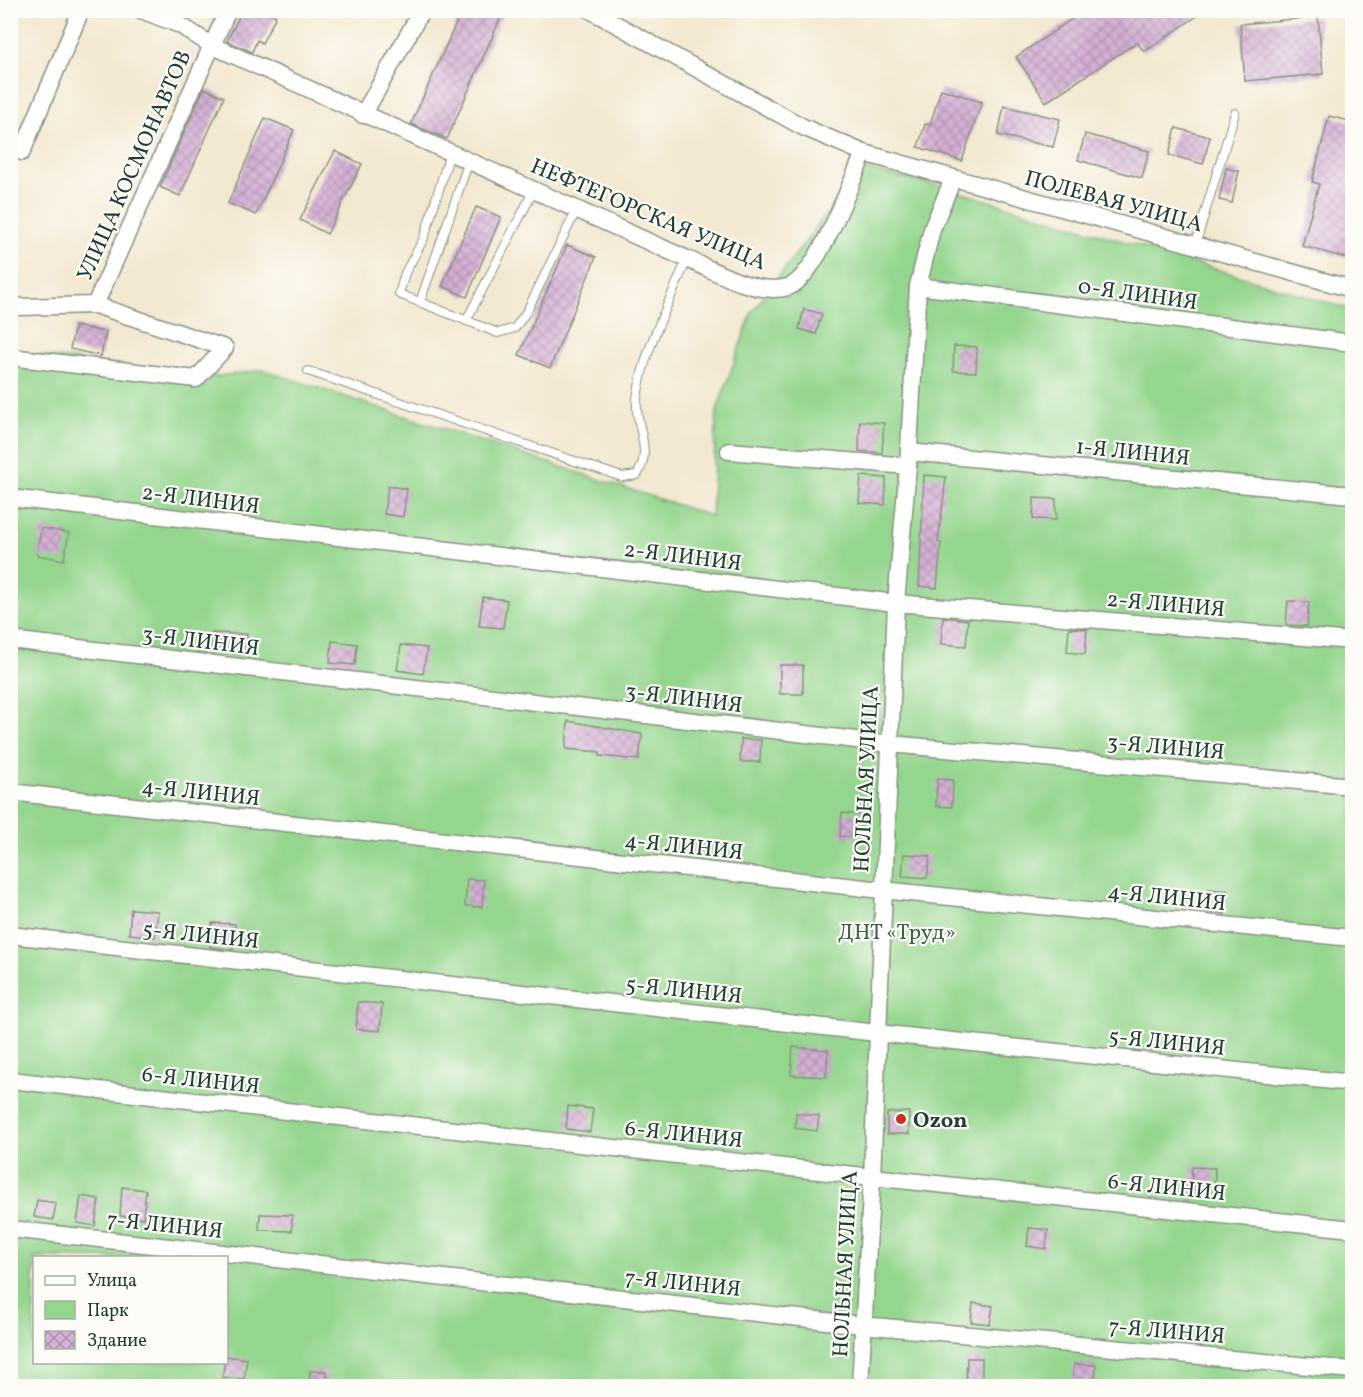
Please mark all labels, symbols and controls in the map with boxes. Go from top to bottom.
street label: УЛИЦА КОСМОНАВТОВ [70,46,200,286]
street label: НЕФТЕГОРСКАЯ УЛИЦА [525,152,771,279]
street label: ПОЛЕВАЯ УЛИЦА [1021,164,1206,241]
street label: 0-Я ЛИНИЯ [1076,272,1199,319]
street label: 1-Я ЛИНИЯ [1074,432,1191,475]
street label: 2-Я ЛИНИЯ [140,478,261,523]
street label: 2-Я ЛИНИЯ [622,535,743,580]
street label: 2-Я ЛИНИЯ [1105,585,1226,626]
street label: 3-Я ЛИНИЯ [140,620,261,665]
street label: 3-Я ЛИНИЯ [623,677,744,722]
street label: НОЛЬНАЯ УЛИЦА [847,685,888,873]
street label: 3-Я ЛИНИЯ [1106,728,1226,769]
street label: 4-Я ЛИНИЯ [140,772,261,815]
street label: 4-Я ЛИНИЯ [623,826,744,869]
street label: 4-Я ЛИНИЯ [1106,877,1227,920]
street label: 5-Я ЛИНИЯ [141,915,261,958]
park label: ДНТ «Труд» [838,918,956,949]
street label: 5-Я ЛИНИЯ [624,970,744,1013]
street label: 5-Я ЛИНИЯ [1107,1022,1227,1065]
street label: 6-Я ЛИНИЯ [140,1060,261,1103]
place label: Ozon [913,1106,968,1137]
marker: Ozon [894,1112,908,1126]
street label: 6-Я ЛИНИЯ [623,1114,744,1157]
street label: 6-Я ЛИНИЯ [1106,1167,1227,1210]
street label: НОЛЬНАЯ УЛИЦА [826,1170,867,1358]
street label: 7-Я ЛИНИЯ [105,1205,224,1248]
legend [33,1256,228,1364]
street label: 7-Я ЛИНИЯ [623,1263,742,1306]
text: Улица [87,1269,137,1294]
text: Парк [87,1299,129,1324]
street label: 7-Я ЛИНИЯ [1107,1312,1226,1353]
text: Здание [87,1329,147,1354]

